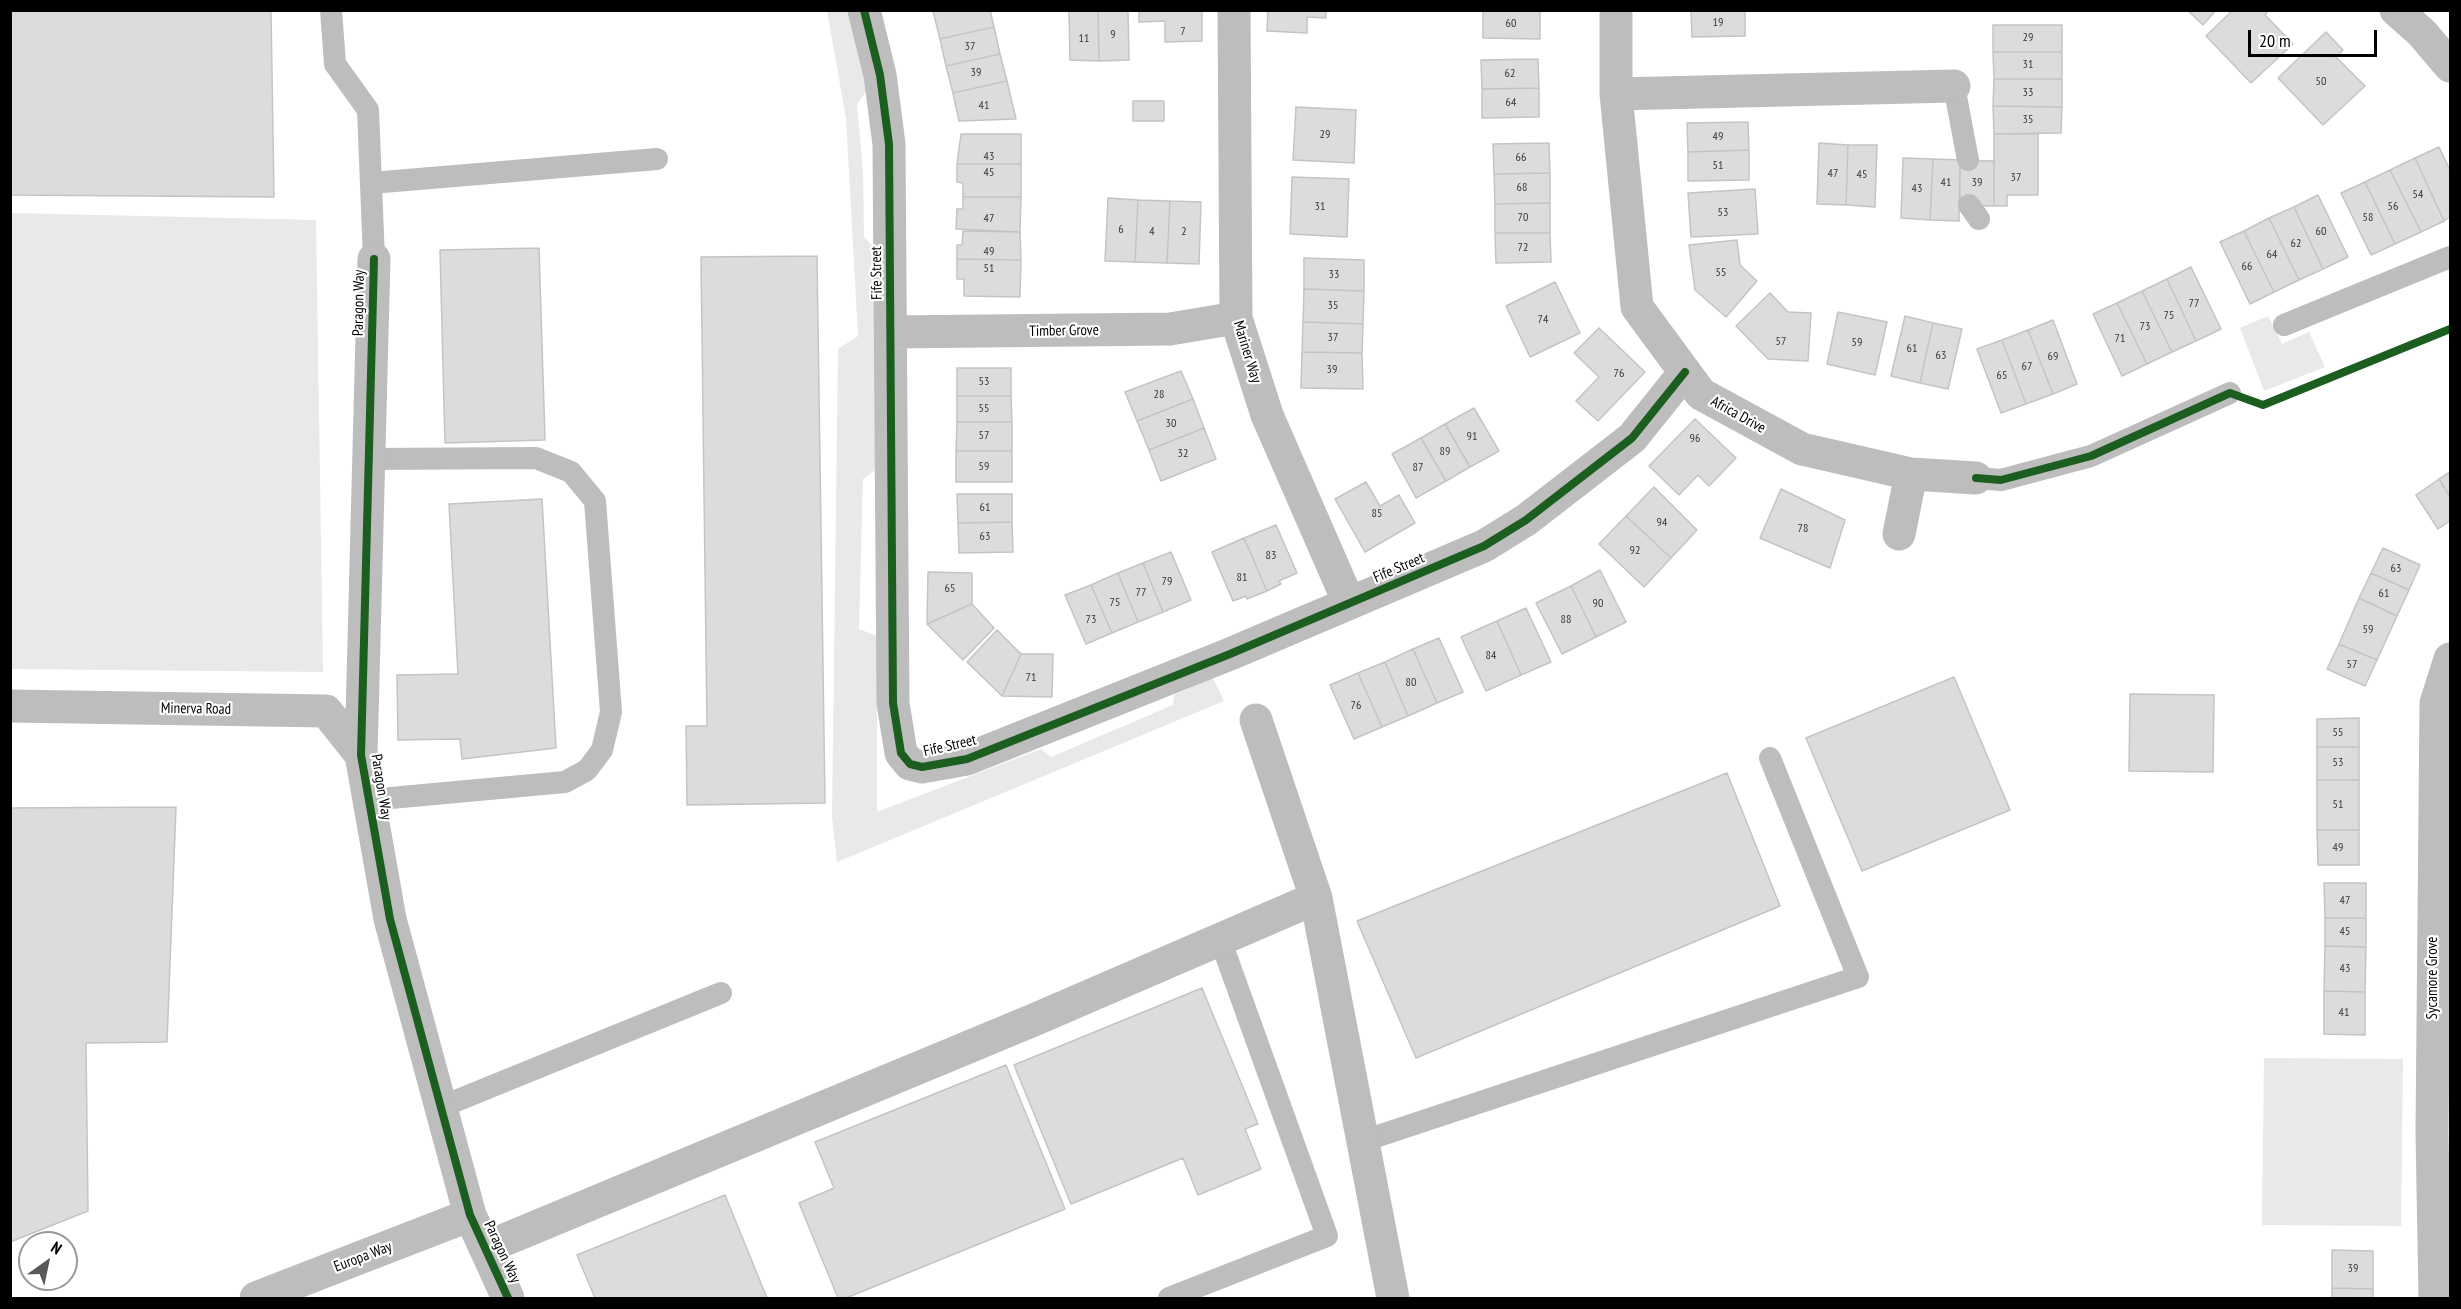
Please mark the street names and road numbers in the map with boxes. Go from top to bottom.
street label: Fife Street [868,246,886,300]
street label: Paragon Way [349,270,369,336]
street label: Mariner Way [1229,319,1265,385]
street label: Timber Grove [1029,321,1099,341]
street label: Africa Drive [1707,393,1769,437]
street label: Fife Street [1371,549,1427,587]
street label: Minerva Road [161,699,231,719]
street label: Fife Street [922,731,978,761]
street label: Paragon Way [367,753,395,821]
street label: Sycamore Grove [2424,937,2442,1019]
street label: Paragon Way [480,1218,524,1286]
street label: Europa Way [332,1238,394,1276]

